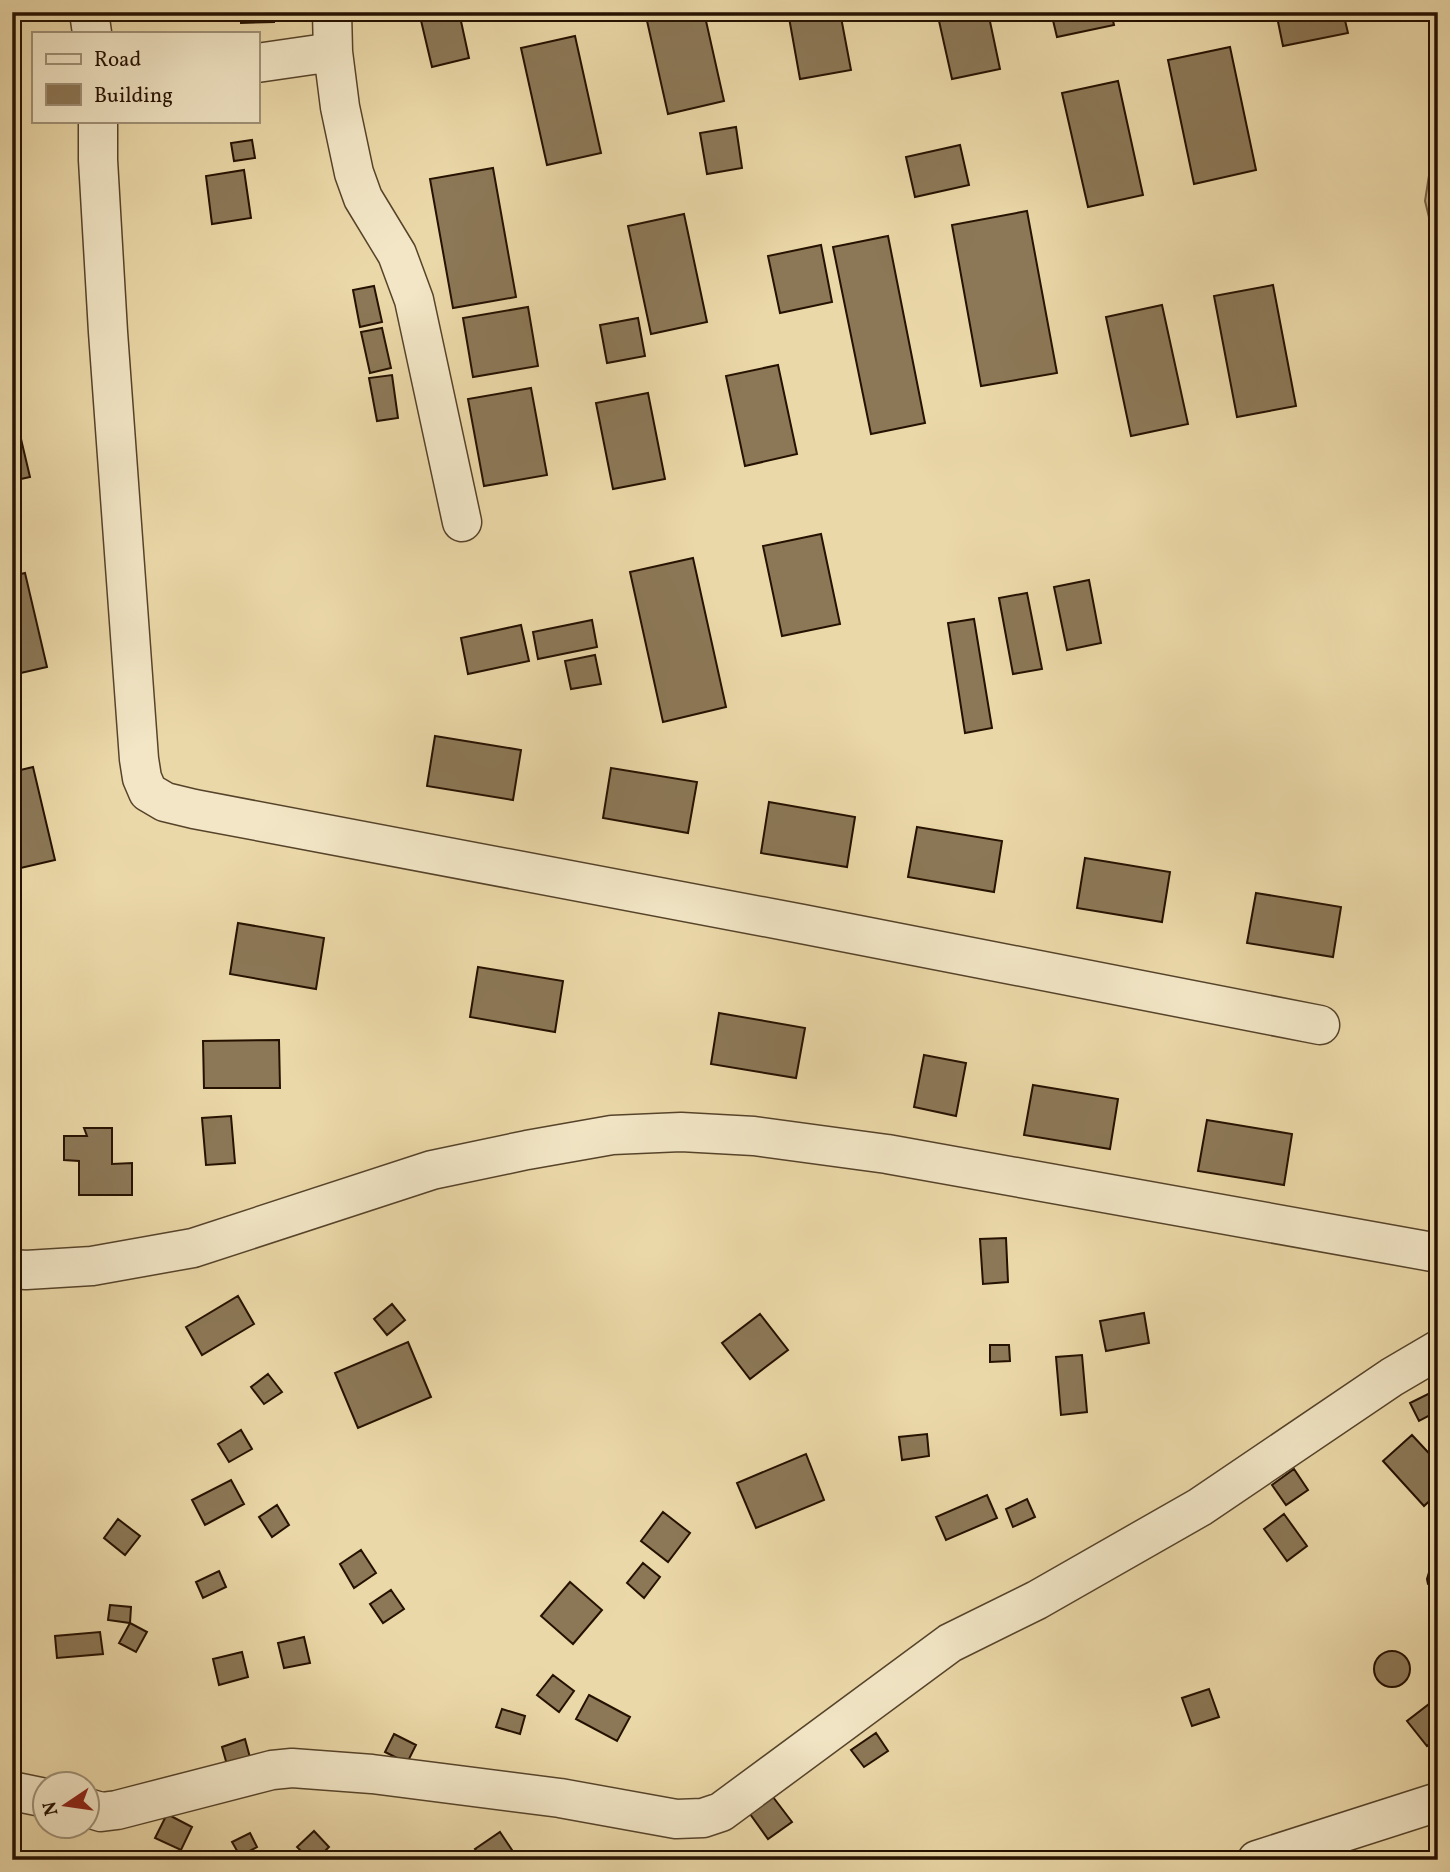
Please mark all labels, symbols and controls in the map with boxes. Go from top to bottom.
legend [32,32,259,122]
text: Road [94,46,141,75]
text: Building [94,82,173,111]
north arrow [32,1770,102,1840]
text: N [37,1799,66,1818]

